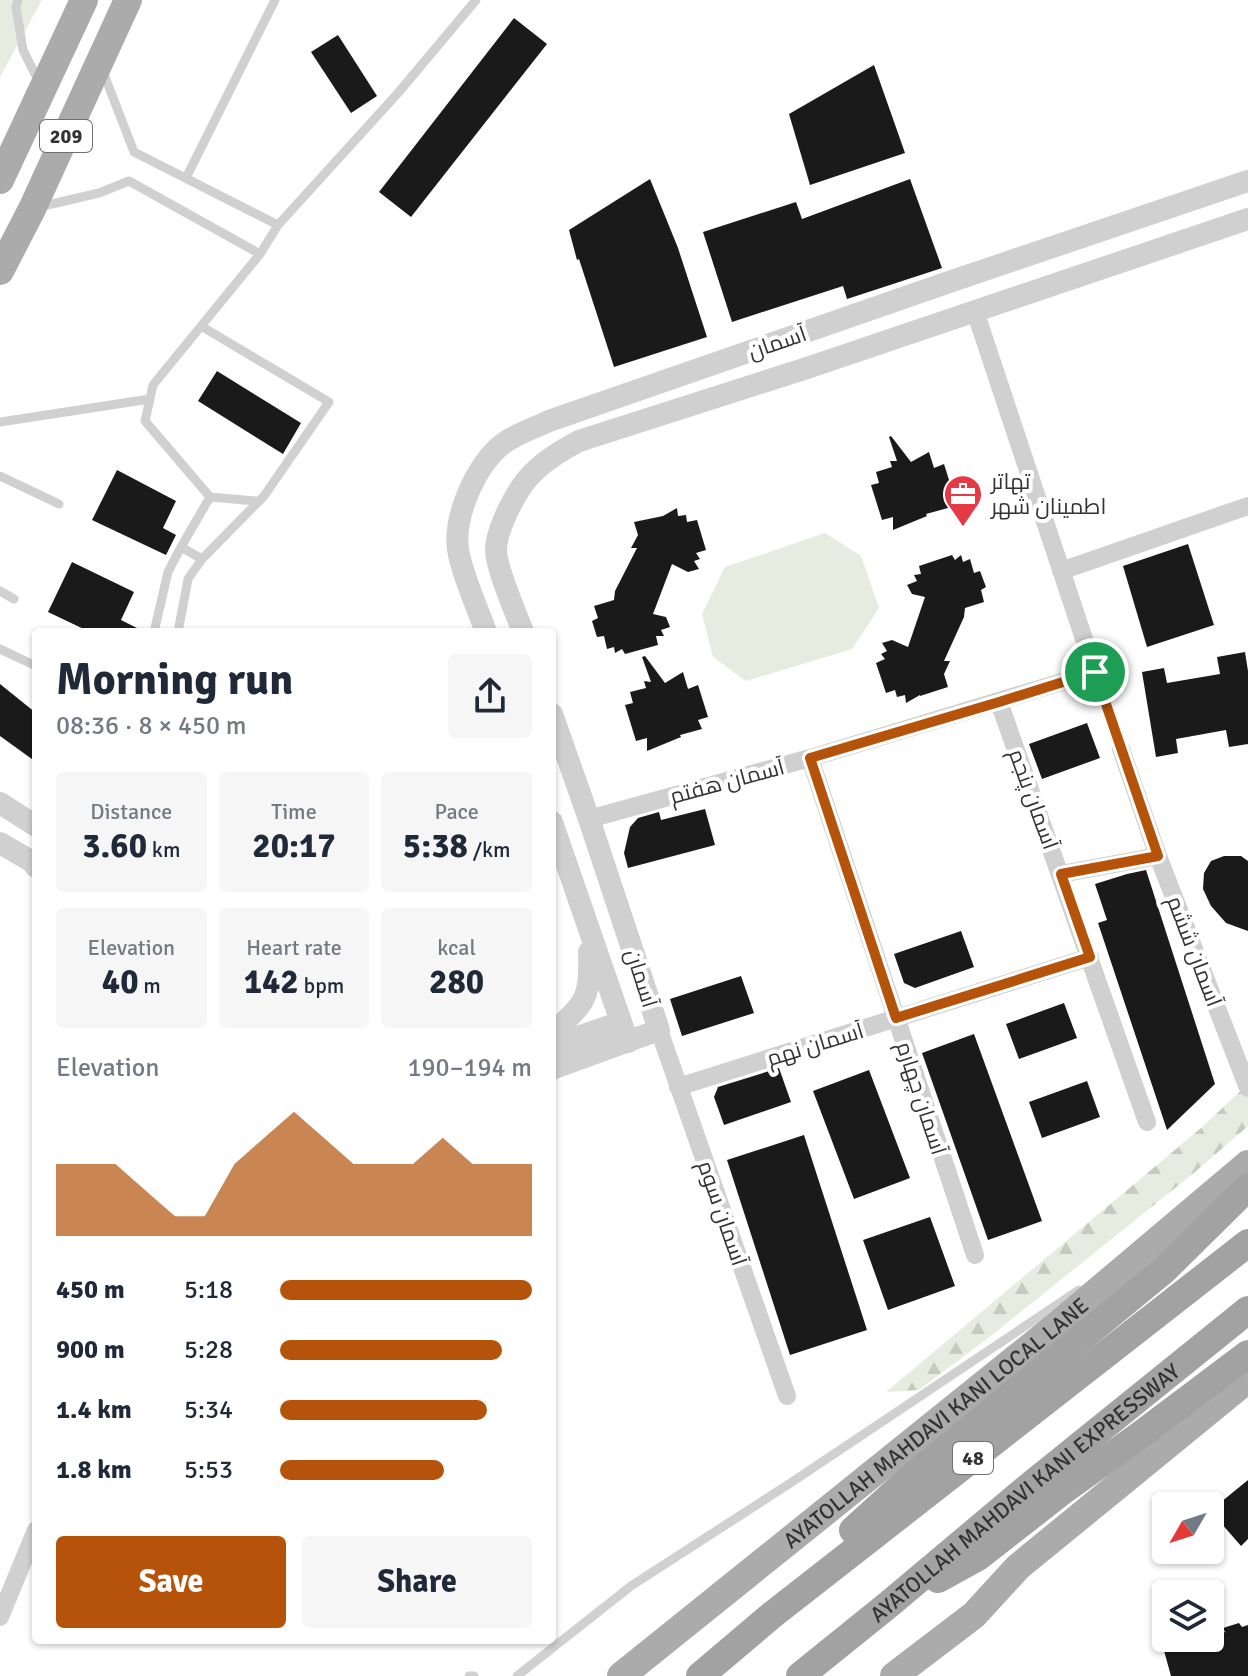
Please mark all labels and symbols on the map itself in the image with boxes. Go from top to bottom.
road number: 209 [40,120,92,152]
street label: آسمان [744,320,810,365]
place label: تهاتر اطمینان شهر [989,468,1106,520]
office icon: تهاتر اطمینان شهر [942,473,984,528]
pin [1061,638,1129,706]
street label: آسمان پنجم [1001,745,1064,854]
street label: آسمان هفتم [667,753,788,812]
street label: آسمان ششم [1159,892,1228,1011]
street label: آسمان [619,945,664,1011]
street label: آسمان نهم [763,1017,867,1074]
street label: آسمان چهارم [889,1038,953,1159]
street label: آسمان سوم [690,1157,753,1270]
street label: AYATOLLAH MAHDAVI KANI LOCAL LANE [778,1292,1094,1554]
street label: AYATOLLAH MAHDAVI KANI EXPRESSWAY [865,1358,1185,1628]
road number: 48 [953,1442,993,1474]
north arrow [1152,1492,1224,1564]

